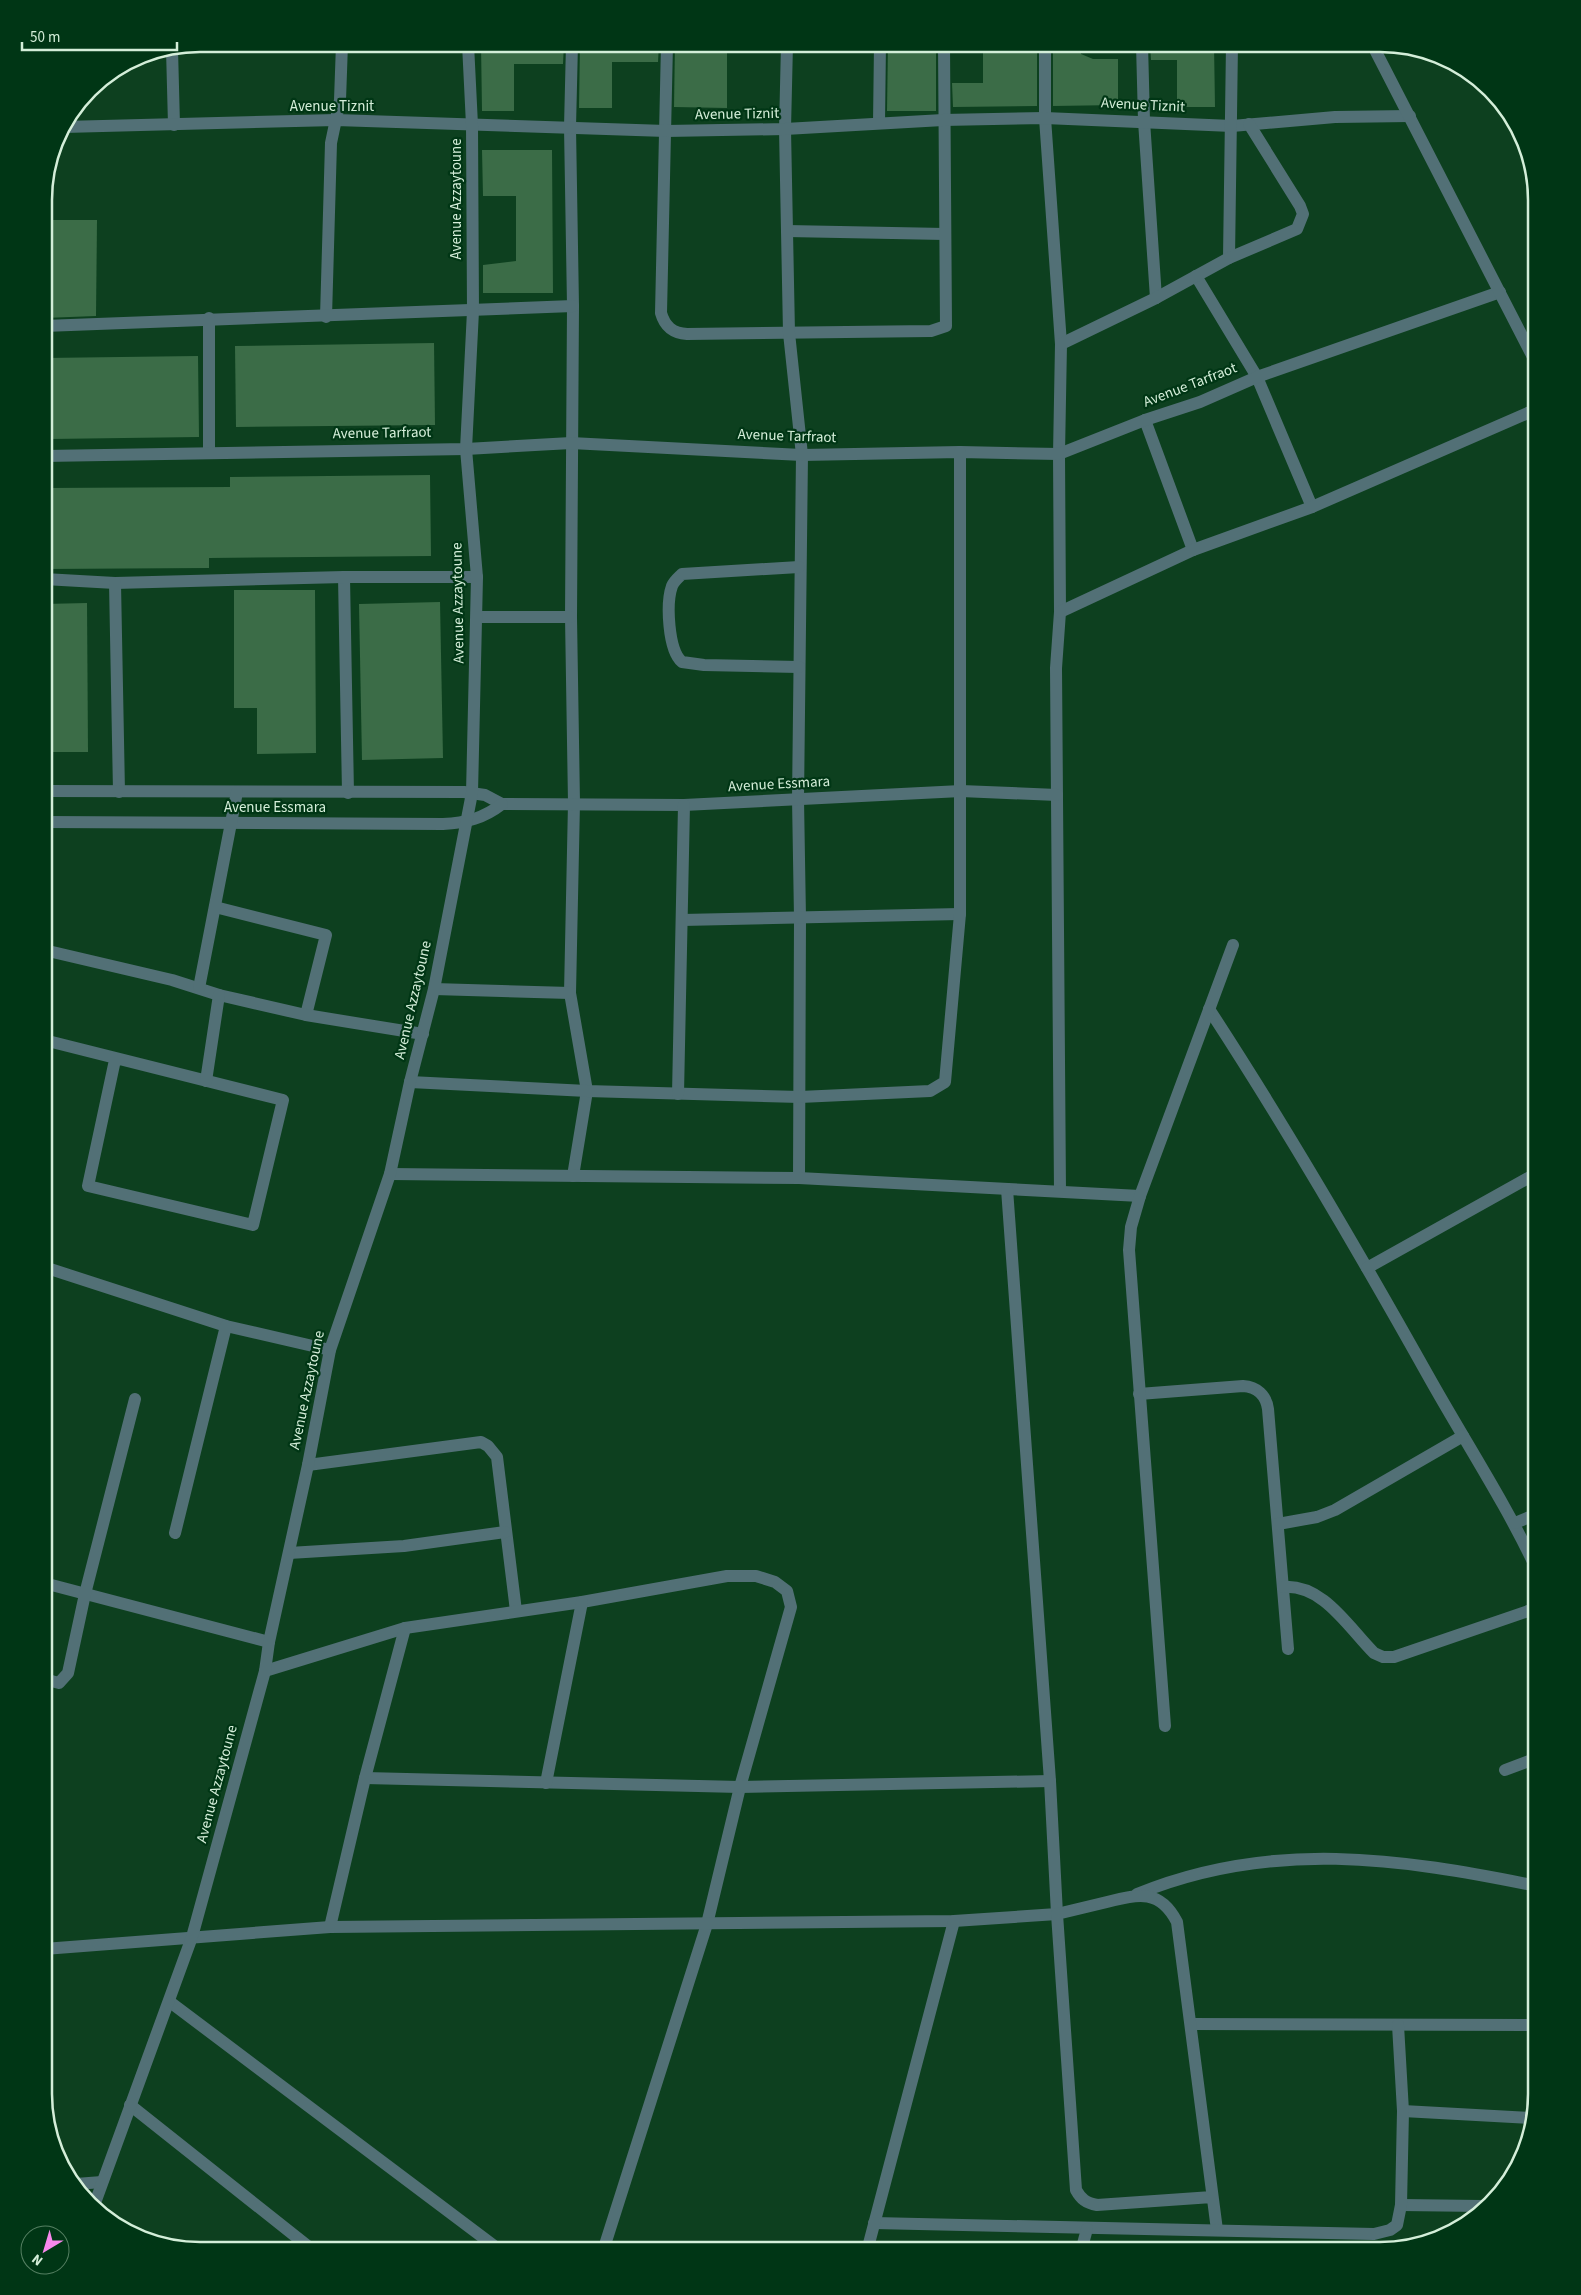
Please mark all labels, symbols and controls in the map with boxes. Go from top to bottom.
scale bar [22,20,178,52]
text: 50 m [30,27,60,48]
street label: Avenue Tiznit [1100,92,1186,118]
street label: Avenue Tiznit [290,96,374,117]
street label: Avenue Tiznit [695,103,779,125]
street label: Avenue Azzaytoune [446,138,467,260]
street label: Avenue Tarfraot [1140,358,1240,412]
street label: Avenue Tarfraot [332,422,432,444]
street label: Avenue Tarfraot [737,424,837,448]
street label: Avenue Azzaytoune [446,542,470,664]
street label: Avenue Essmara [727,771,831,797]
street label: Avenue Essmara [224,797,326,818]
street label: Avenue Azzaytoune [389,939,437,1061]
street label: Avenue Azzaytoune [284,1329,330,1451]
street label: Avenue Azzaytoune [191,1723,243,1845]
north arrow [20,2225,70,2275]
text: N [28,2249,47,2270]

